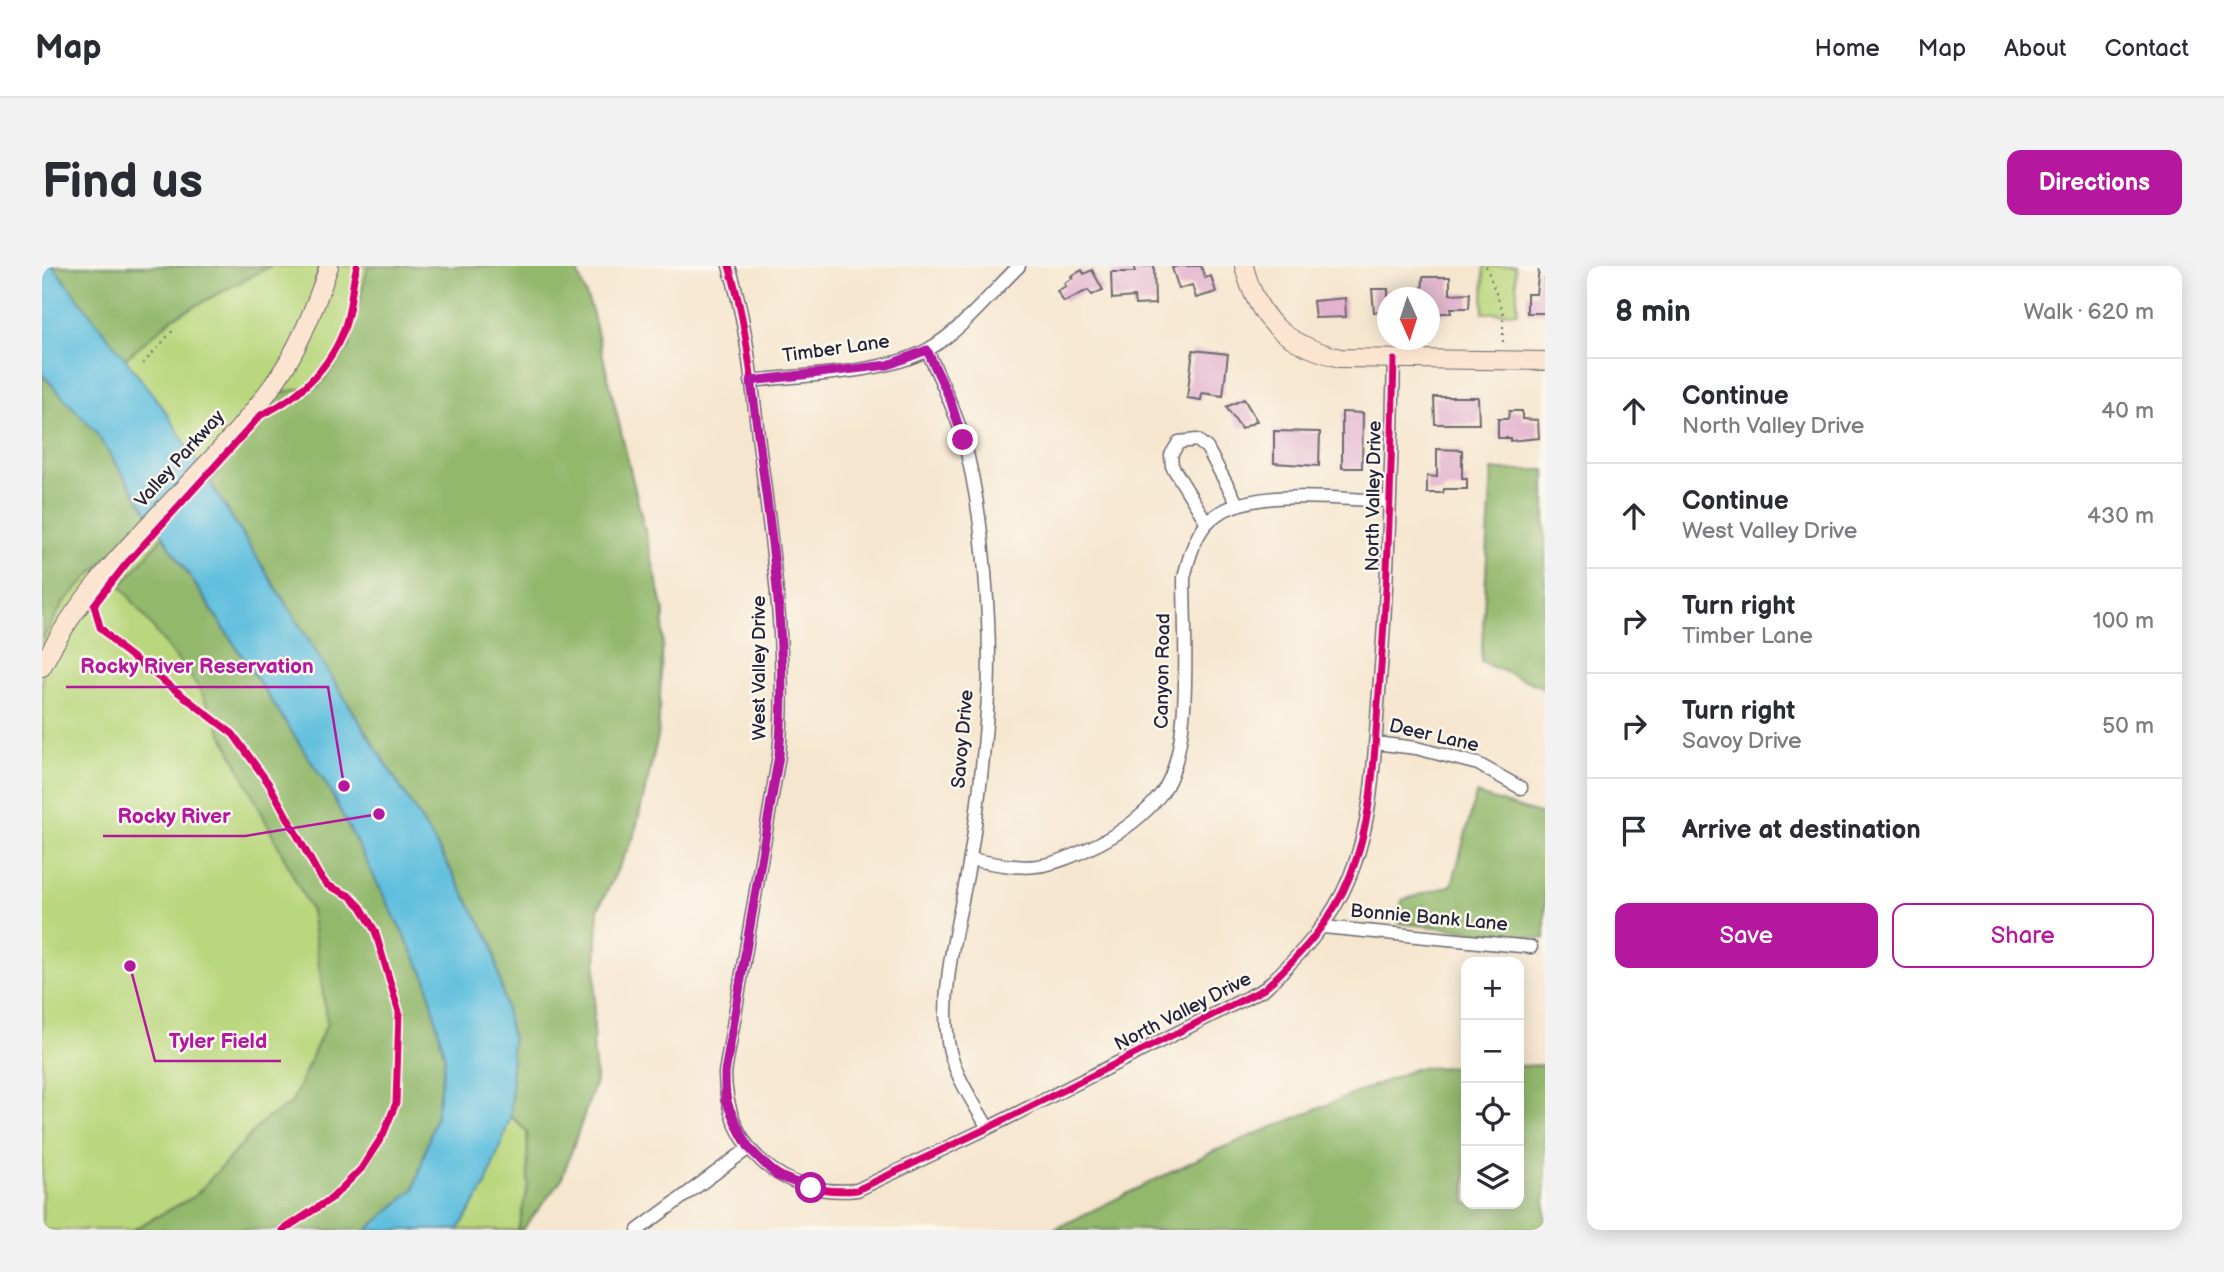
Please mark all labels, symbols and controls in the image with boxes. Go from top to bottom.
text: Map [35,28,101,68]
text: Home [1815,34,1880,63]
text: Map [1918,34,1966,63]
text: About [2004,34,2066,63]
text: Contact [2104,34,2189,63]
button: Directions [2007,150,2182,215]
text: Find us [42,153,203,212]
north arrow [1377,287,1440,350]
text: 8 min [1615,294,1691,330]
text: Walk · 620 m [2024,298,2154,326]
street label: Timber Lane [781,330,891,368]
text: Continue [1682,381,1789,412]
icon: ahead [1615,392,1653,430]
text: 40 m [2101,397,2154,425]
street label: Valley Parkway [130,405,230,512]
text: North Valley Drive [1682,412,1864,440]
street label: North Valley Drive [1361,420,1387,572]
route end [947,424,978,455]
text: Continue [1682,486,1789,517]
icon: ahead [1615,497,1653,535]
text: 430 m [2087,502,2154,530]
text: West Valley Drive [1682,517,1857,545]
text: Turn right [1682,591,1795,622]
street label: West Valley Drive [748,596,771,740]
icon: right [1615,602,1653,640]
text: 100 m [2093,607,2154,635]
street label: Canyon Road [1150,613,1176,729]
text: Timber Lane [1682,622,1813,650]
callout: Rocky River Reservation [66,645,328,687]
text: Rocky River Reservation [80,654,314,679]
street label: Savoy Drive [947,689,979,789]
text: Turn right [1682,696,1795,727]
icon: right [1615,707,1653,745]
text: 50 m [2102,712,2154,740]
street label: Deer Lane [1387,715,1481,757]
text: Savoy Drive [1682,727,1802,755]
callout: Rocky River [103,794,245,836]
text: Rocky River [117,804,231,829]
icon: arrive [1615,812,1653,850]
text: Arrive at destination [1682,815,1921,846]
street label: Bonnie Bank Lane [1349,900,1509,936]
button: Save [1615,903,1878,968]
button: Share [1892,903,2154,968]
map controls [1461,957,1524,1209]
button: + [1461,957,1524,1020]
street label: North Valley Drive [1111,968,1255,1056]
callout: Tyler Field [155,1019,281,1061]
button: − [1461,1020,1524,1083]
text: Tyler Field [169,1029,267,1054]
button: locate [1461,1083,1524,1146]
button: layers [1461,1146,1524,1209]
route start [795,1172,826,1203]

